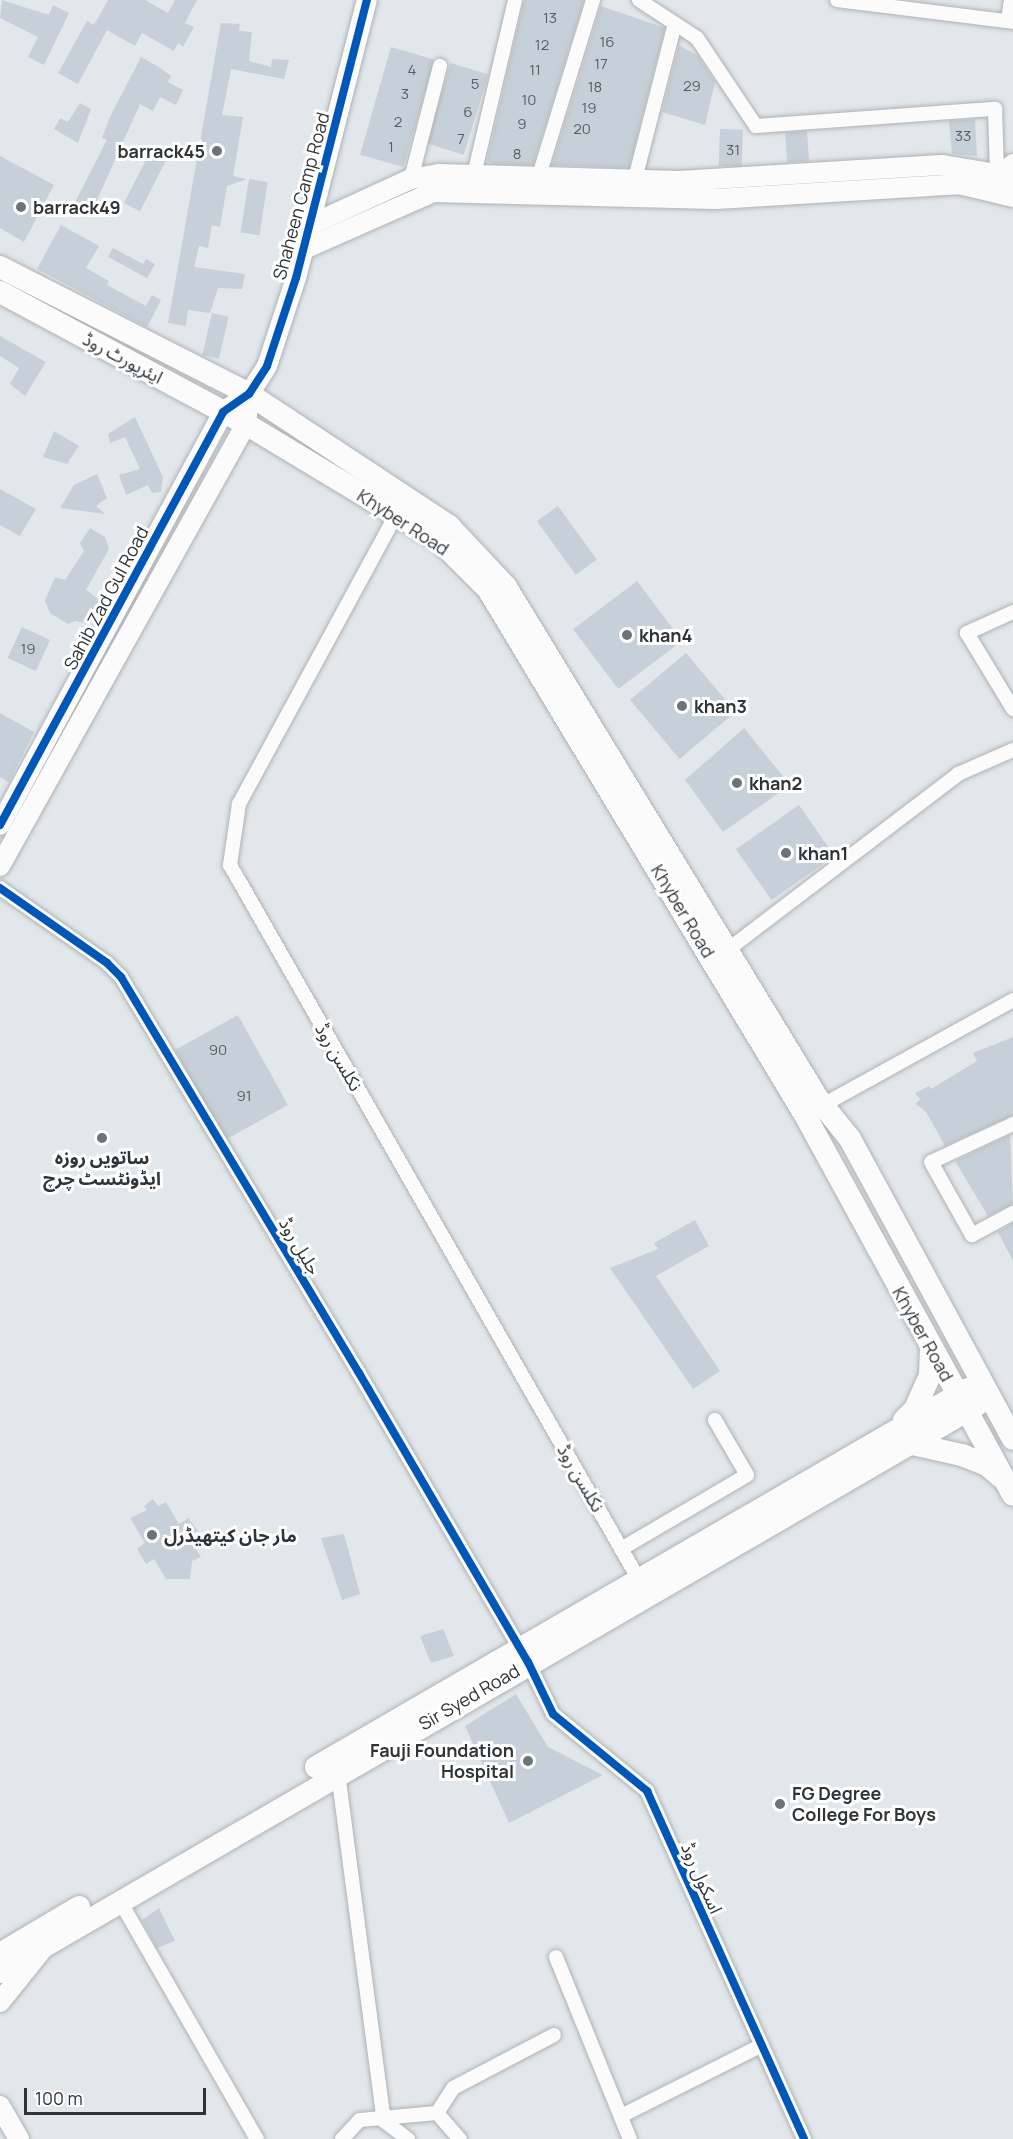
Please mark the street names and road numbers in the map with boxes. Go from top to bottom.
street label: Shaheen Camp Road [268,110,334,282]
street label: ایئرپورٹ روڈ [79,328,167,388]
street label: Khyber Road [353,484,453,560]
street label: Sahib Zad Gul Road [59,523,153,673]
street label: Khyber Road [647,861,719,961]
street label: نکلسن روڈ [311,1019,367,1095]
street label: جلیل روڈ [275,1214,325,1278]
street label: Khyber Road [888,1283,958,1385]
street label: نکلسن روڈ [553,1440,609,1516]
street label: Sir Syed Road [415,1659,523,1735]
street label: اسکول روڈ [677,1839,727,1917]

